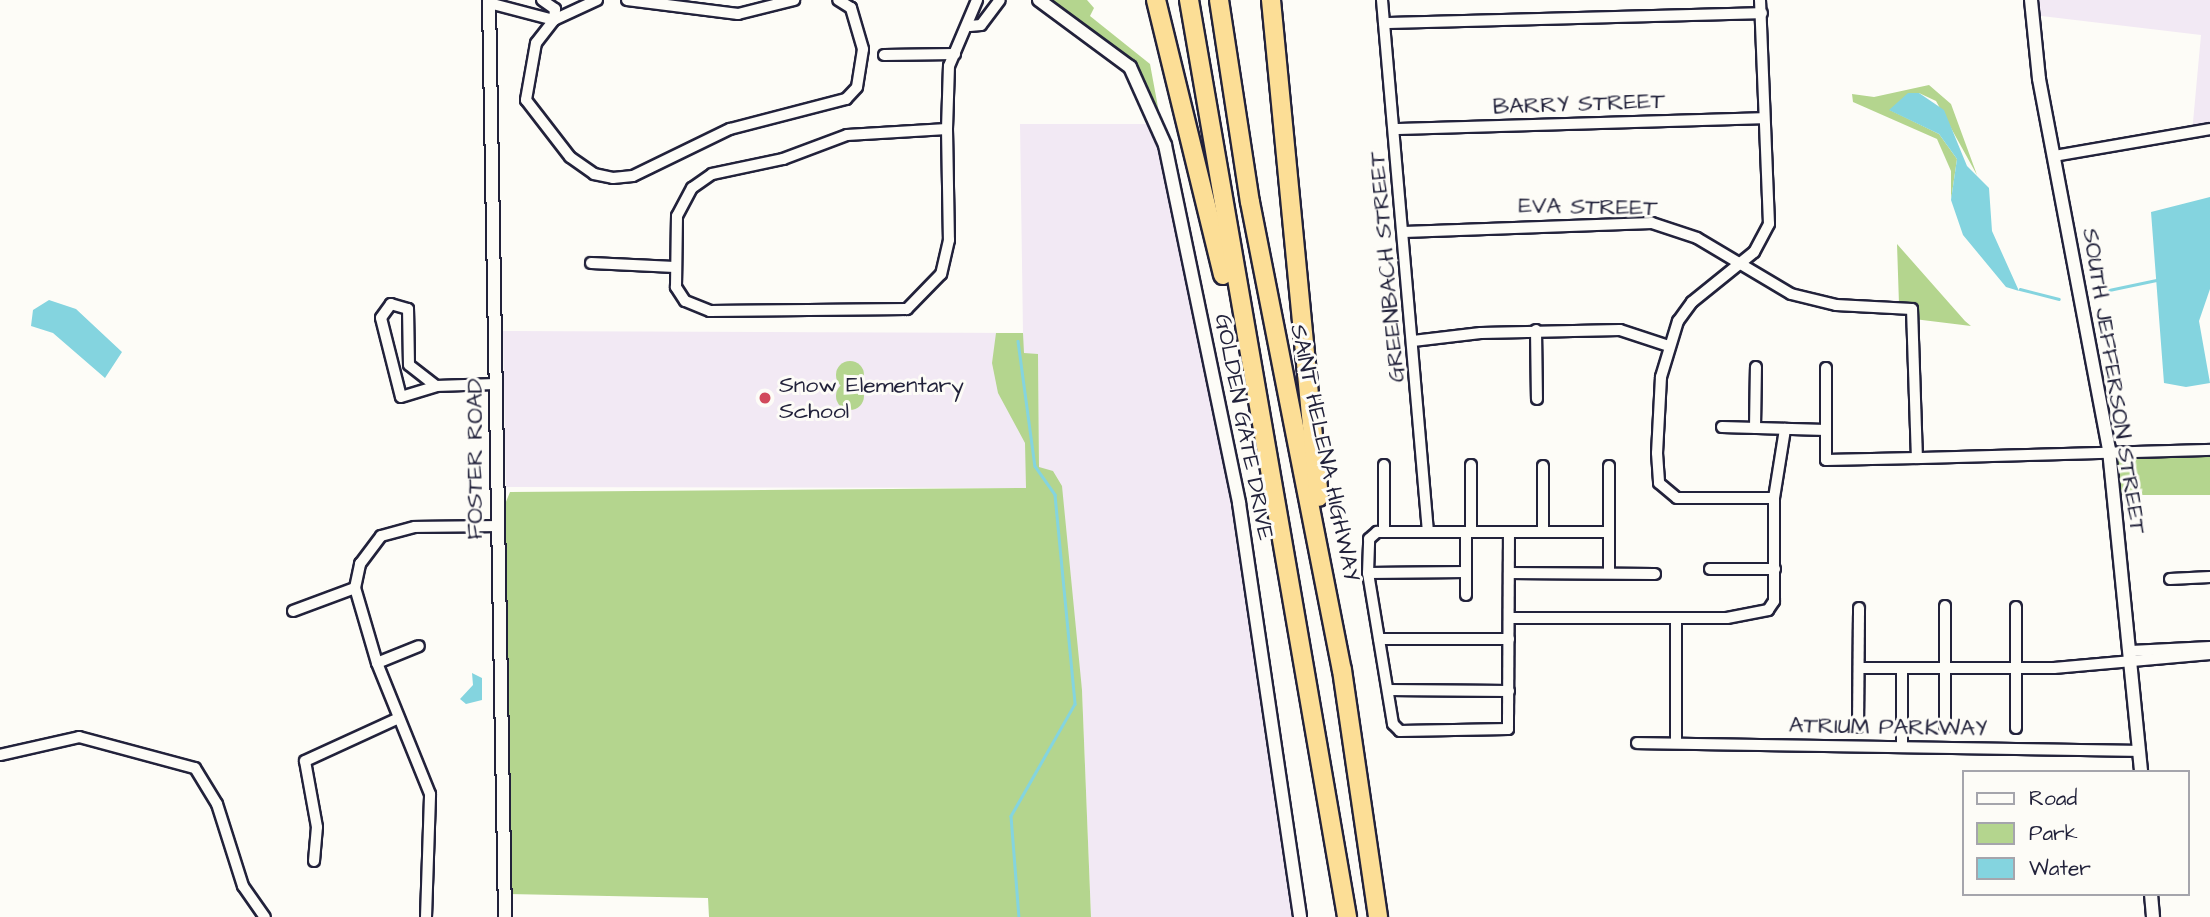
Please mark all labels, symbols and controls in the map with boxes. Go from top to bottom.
street label: BARRY STREET [1492,87,1666,121]
street label: GREENBACH STREET [1363,150,1411,384]
street label: EVA STREET [1518,192,1658,222]
street label: SOUTH JEFFERSON STREET [2076,226,2152,536]
street label: GOLDEN GATE DRIVE [1209,311,1279,543]
street label: SAINT HELENA HIGHWAY [1284,322,1366,584]
place label: Snow Elementary School [779,371,964,425]
street label: FOSTER ROAD [461,378,489,540]
marker: Snow Elementary School [757,390,773,406]
street label: ATRIUM PARKWAY [1789,711,1987,743]
legend [1962,770,2189,896]
text: Road [2029,784,2077,813]
text: Park [2029,819,2078,848]
text: Water [2029,854,2091,883]

